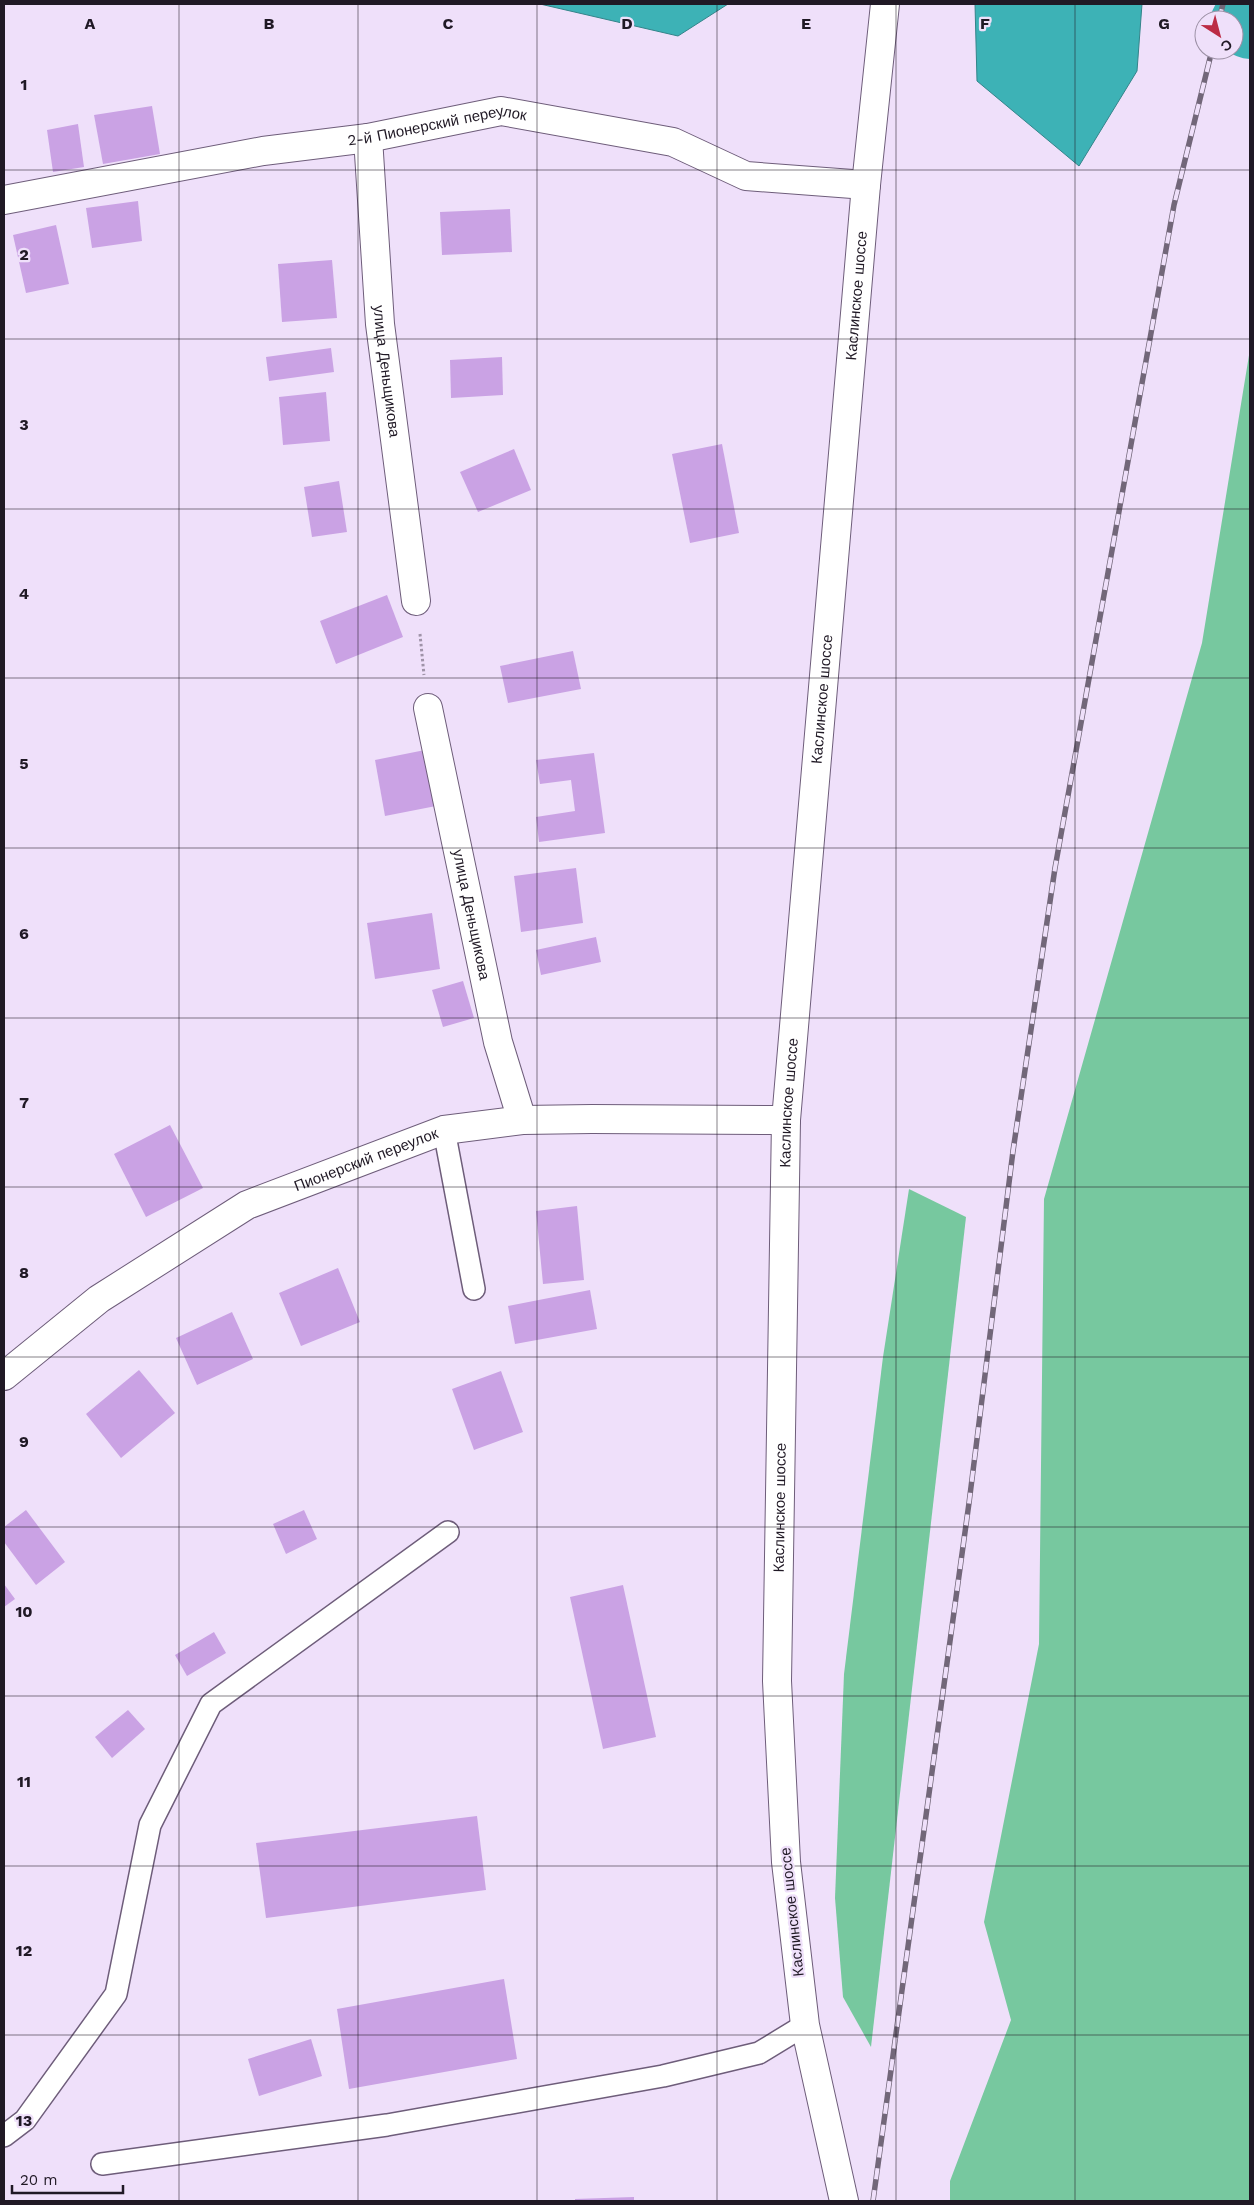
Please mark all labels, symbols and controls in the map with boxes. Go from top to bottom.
north arrow [1194,10,1244,60]
text: A [85,14,96,33]
text: B [264,14,275,33]
text: C [443,14,454,33]
text: D [621,14,633,33]
text: E [801,14,811,33]
text: F [980,14,990,33]
text: G [1158,14,1170,33]
text: С [1218,36,1235,55]
text: 1 [21,75,27,94]
street label: 2-й Пионерский переулок [347,102,529,149]
street label: Каслинское шоссе [842,230,871,361]
text: 2 [19,245,29,264]
street label: улица Деньщикова [370,305,404,439]
text: 3 [19,415,29,434]
text: 4 [19,584,29,603]
street label: Каслинское шоссе [808,634,837,765]
text: 5 [19,754,29,773]
street label: улица Деньщикова [449,848,494,982]
text: 6 [19,924,29,943]
street label: Каслинское шоссе [776,1037,802,1168]
text: 7 [19,1093,29,1112]
street label: Пионерский переулок [292,1124,441,1195]
text: 8 [19,1263,29,1282]
text: 9 [19,1432,29,1451]
street label: Каслинское шоссе [770,1443,790,1573]
text: 10 [15,1602,33,1621]
text: 11 [17,1772,31,1791]
street label: Каслинское шоссе [776,1847,808,1977]
text: 12 [16,1941,32,1960]
text: 13 [16,2111,32,2130]
scale bar [12,2162,124,2194]
text: 20 m [20,2171,58,2189]

